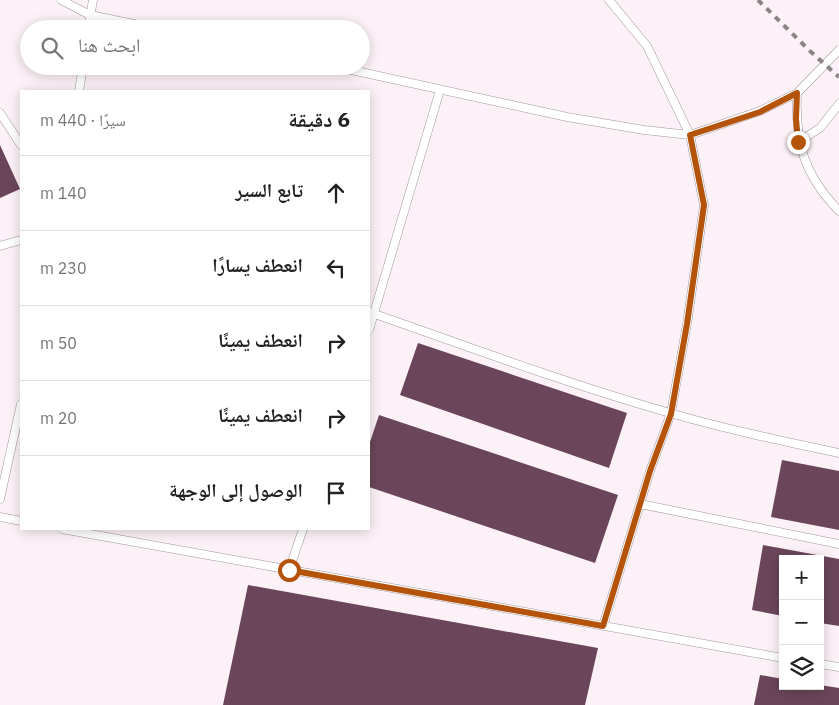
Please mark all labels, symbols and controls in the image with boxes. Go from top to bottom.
search box [20,20,370,75]
text: ابحث هنا [78,33,140,57]
icon: search [38,34,66,62]
text: 6 دقيقة [288,105,350,133]
text: سيرًا · 440 m [40,110,126,130]
route end [787,131,810,154]
text: تابع السير [235,178,303,202]
icon: ahead [322,179,350,207]
text: 140 m [40,183,87,203]
text: انعطف يسارًا [212,253,303,277]
icon: left [322,254,350,282]
text: 230 m [40,258,87,278]
text: انعطف يمينًا [218,328,303,352]
icon: right [322,329,350,357]
text: 50 m [40,333,77,353]
text: انعطف يمينًا [218,403,303,427]
icon: right [322,404,350,432]
text: 20 m [40,408,77,428]
text: الوصول إلى الوجهة [169,478,303,502]
icon: arrive [322,479,350,507]
map controls [779,555,824,690]
button: + [779,555,824,600]
route start [278,559,301,582]
button: − [779,600,824,645]
button: layers [779,645,824,690]

